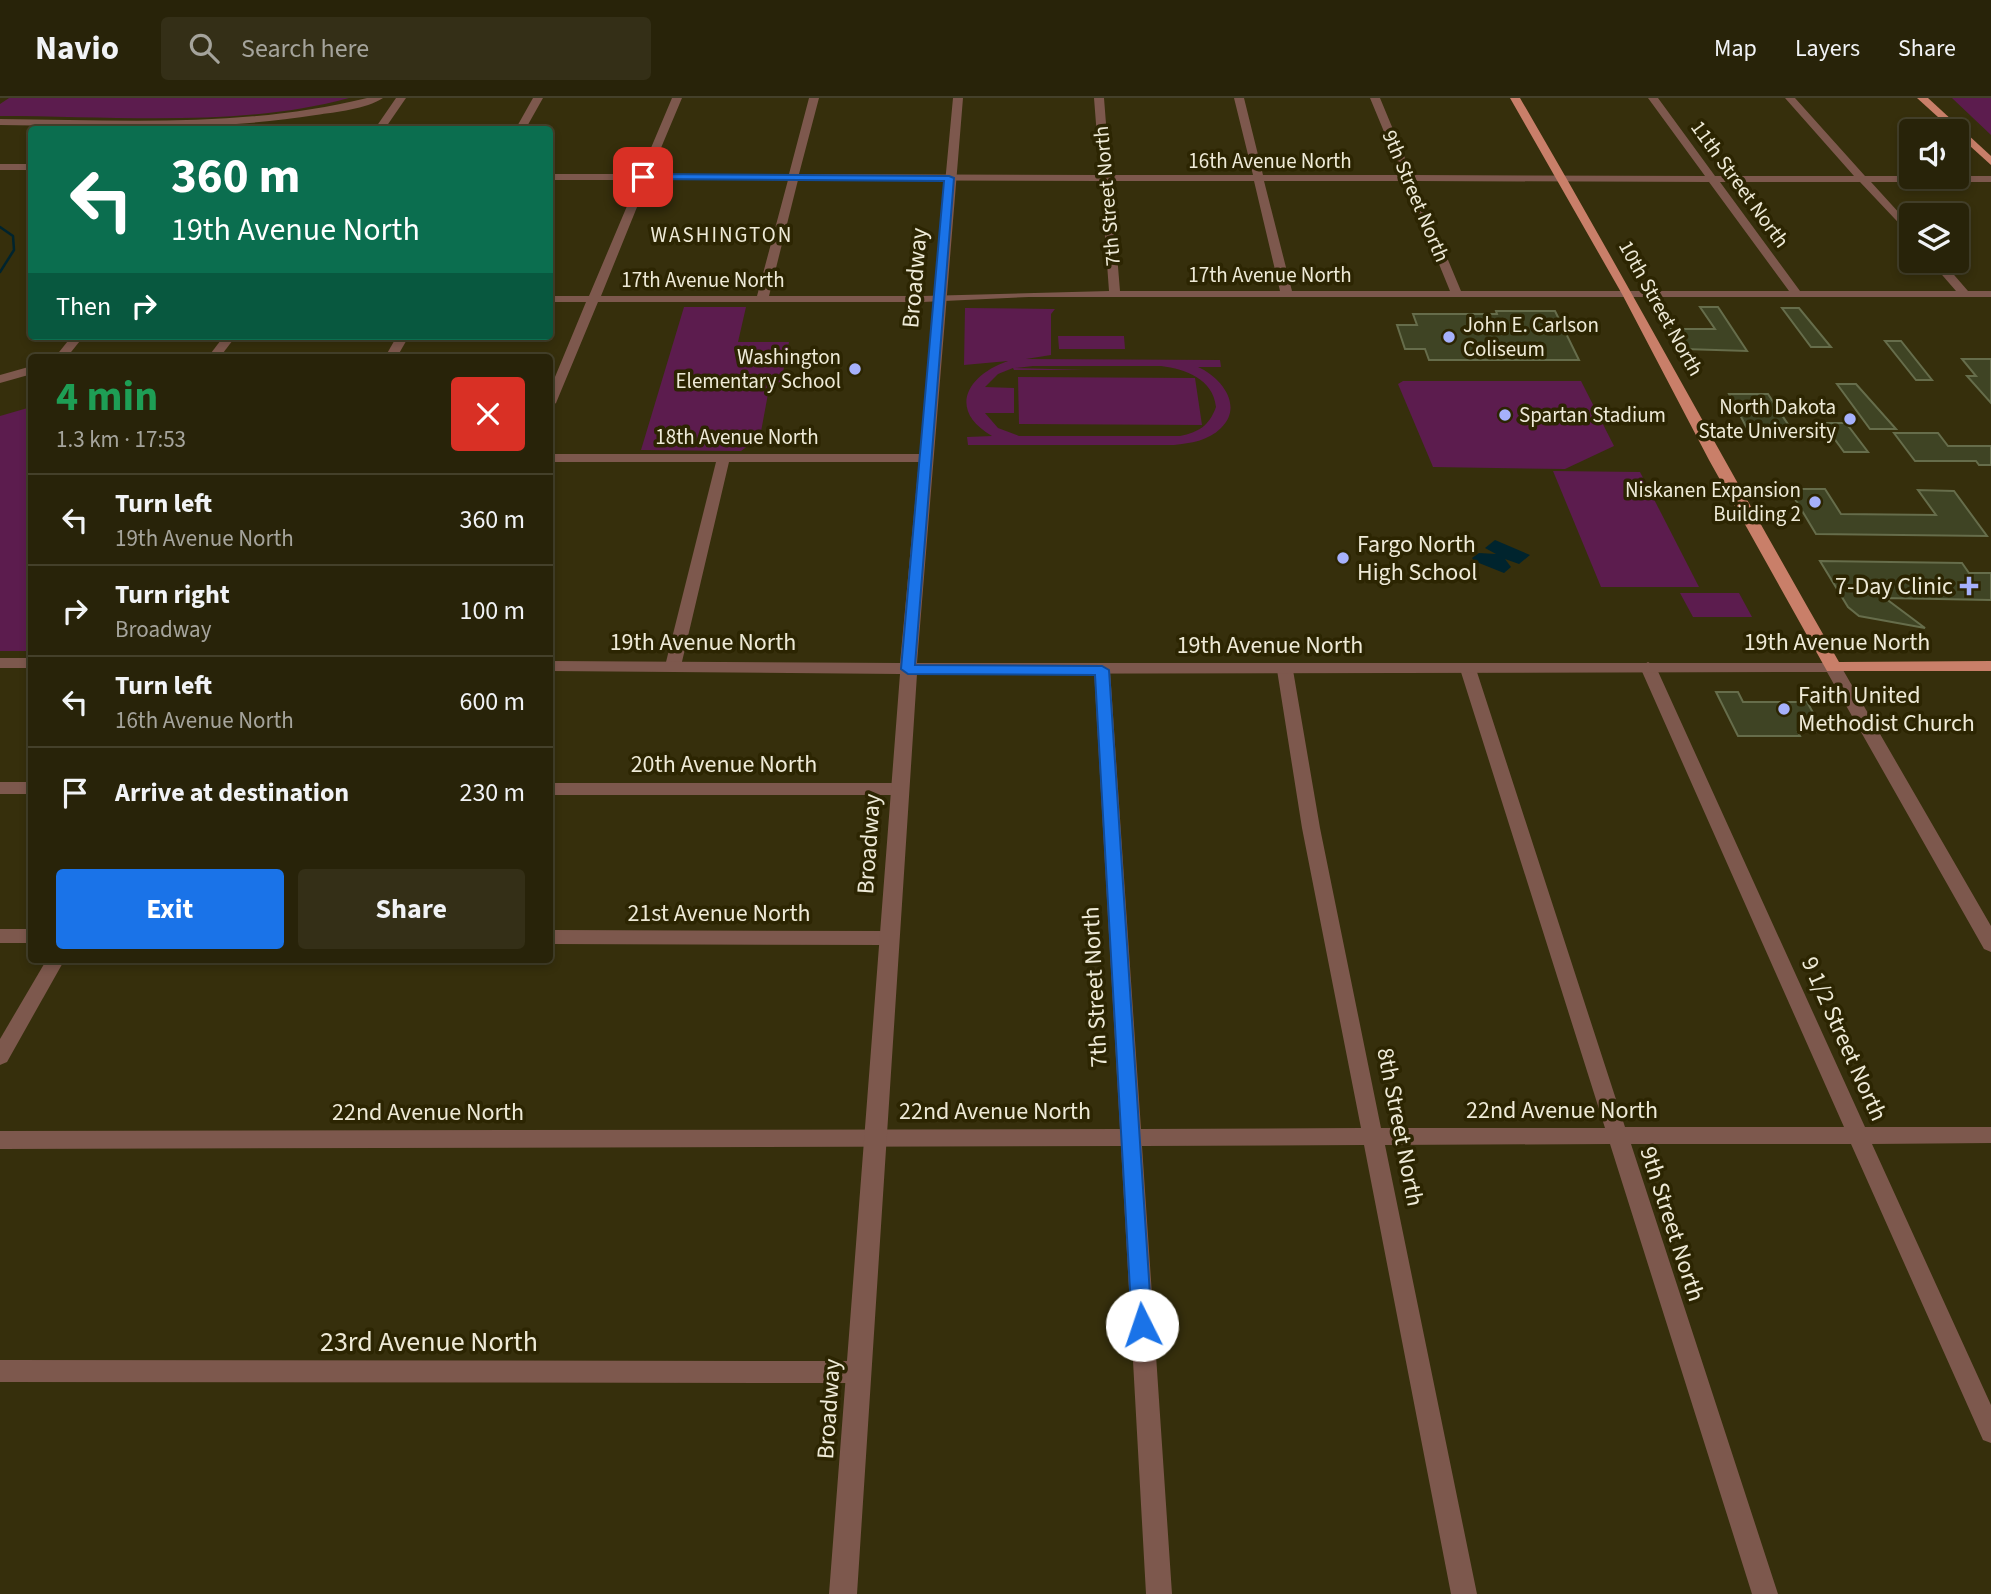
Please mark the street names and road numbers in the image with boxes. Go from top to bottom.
street label: 11th Street North [1683,114,1797,254]
street label: 7th Street North [1086,125,1128,267]
street label: 9th Street North [1375,125,1457,267]
street label: 16th Avenue North [1188,146,1352,176]
street label: Broadway [893,226,937,330]
street label: 10th Street North [1611,235,1711,381]
street label: 17th Avenue North [1188,260,1352,290]
street label: 17th Avenue North [621,265,785,295]
street label: 18th Avenue North [655,422,819,452]
street label: 19th Avenue North [610,625,796,660]
street label: 19th Avenue North [1744,625,1930,660]
street label: 19th Avenue North [1177,628,1363,663]
street label: 20th Avenue North [631,747,817,782]
street label: Broadway [848,793,890,895]
street label: 21st Avenue North [627,896,811,931]
street label: 7th Street North [1073,906,1117,1068]
street label: 9 1/2 Street North [1792,951,1896,1127]
street label: 8th Street North [1367,1045,1433,1209]
street label: 22nd Avenue North [1466,1093,1658,1128]
street label: 22nd Avenue North [899,1094,1091,1129]
street label: 22nd Avenue North [332,1095,524,1130]
street label: 9th Street North [1631,1142,1713,1306]
street label: 23rd Avenue North [320,1322,538,1362]
street label: Broadway [808,1358,850,1460]

